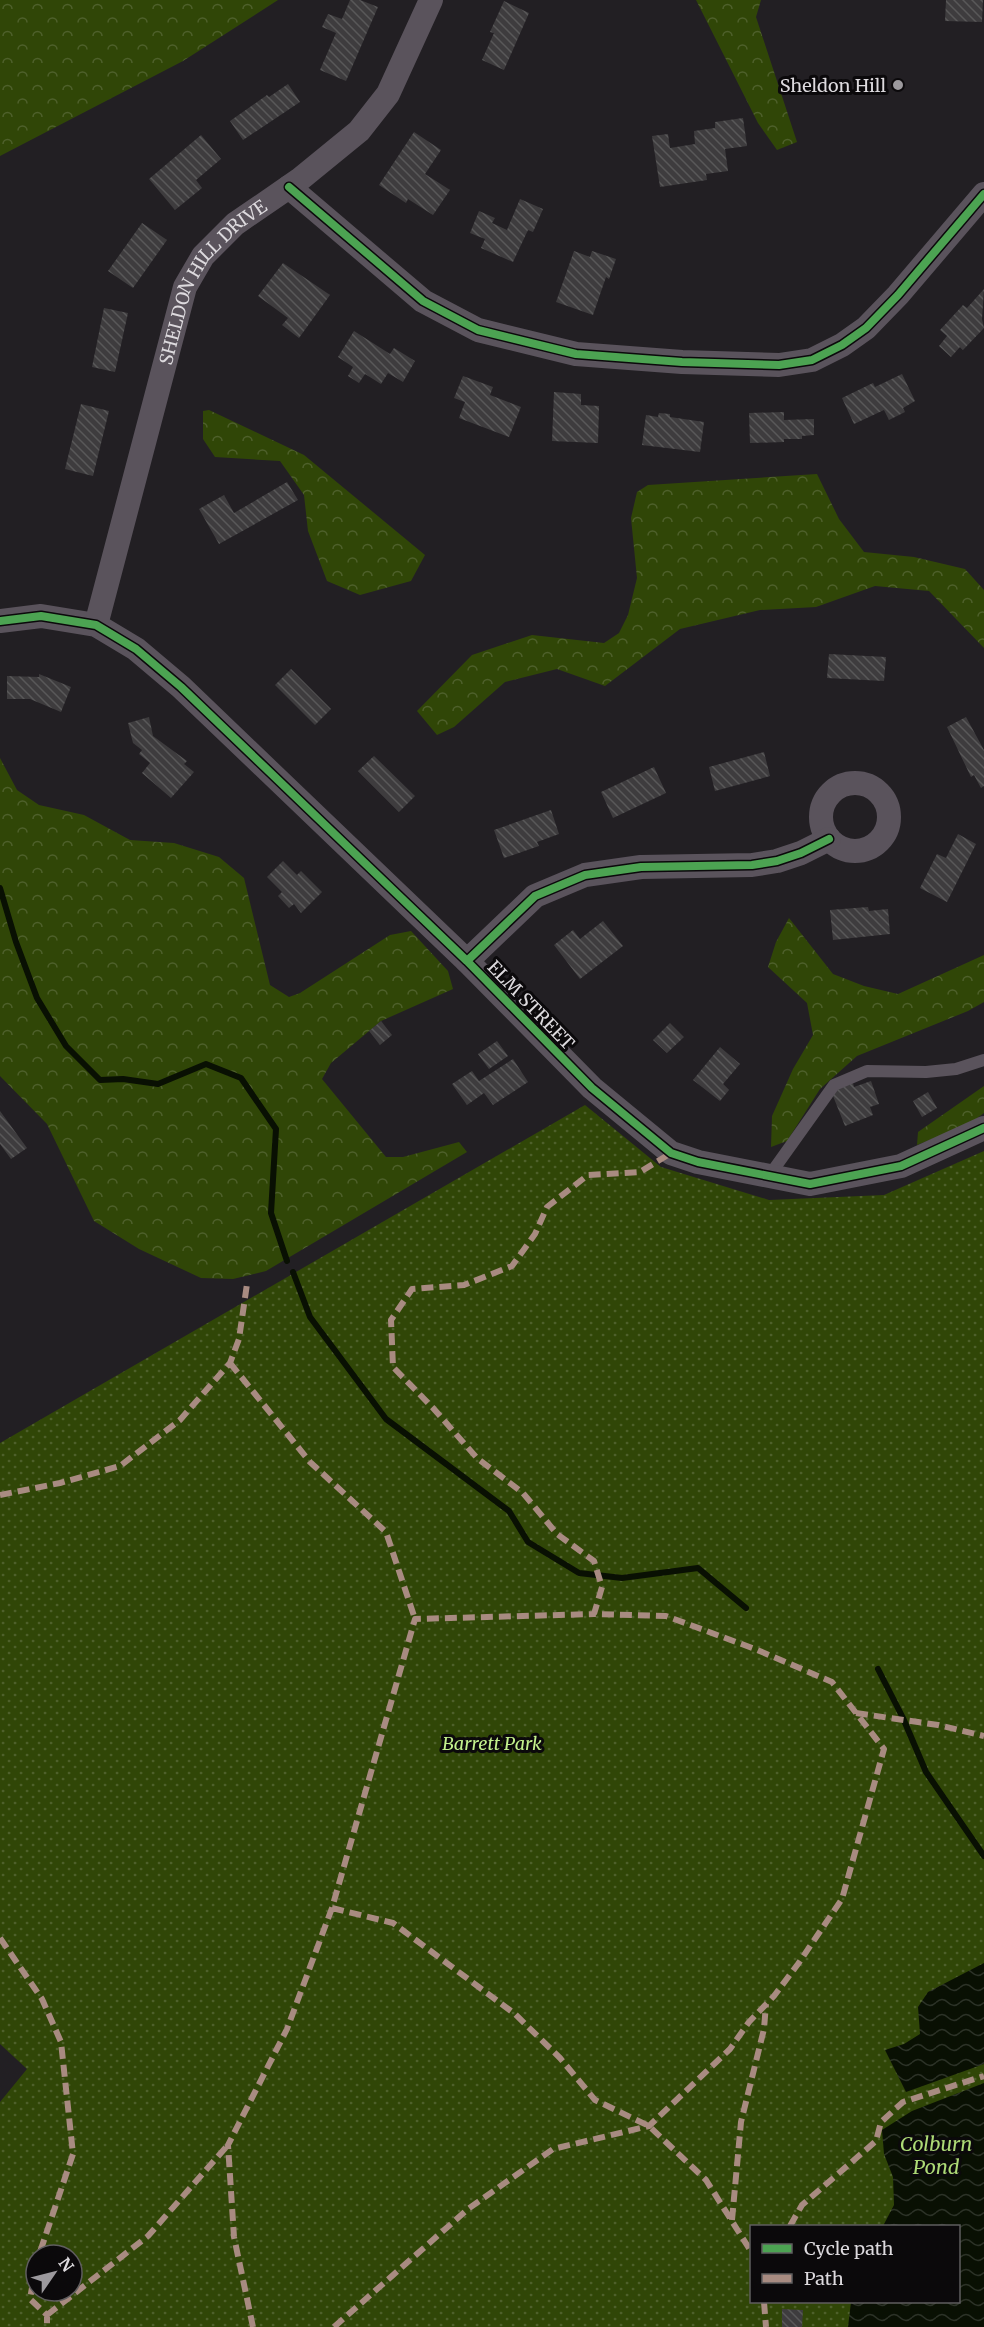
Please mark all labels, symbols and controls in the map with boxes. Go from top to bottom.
place label: Sheldon Hill [780,74,886,97]
marker: Sheldon Hill [891,78,905,92]
street label: SHELDON HILL DRIVE [154,194,271,367]
street label: ELM STREET [483,955,580,1055]
park label: Barrett Park [442,1732,542,1755]
water label: Colburn Pond [900,2131,972,2179]
legend [750,2225,960,2303]
text: Cycle path [804,2237,894,2260]
north arrow [24,2243,84,2303]
text: N [54,2253,78,2276]
text: Path [804,2267,844,2290]

